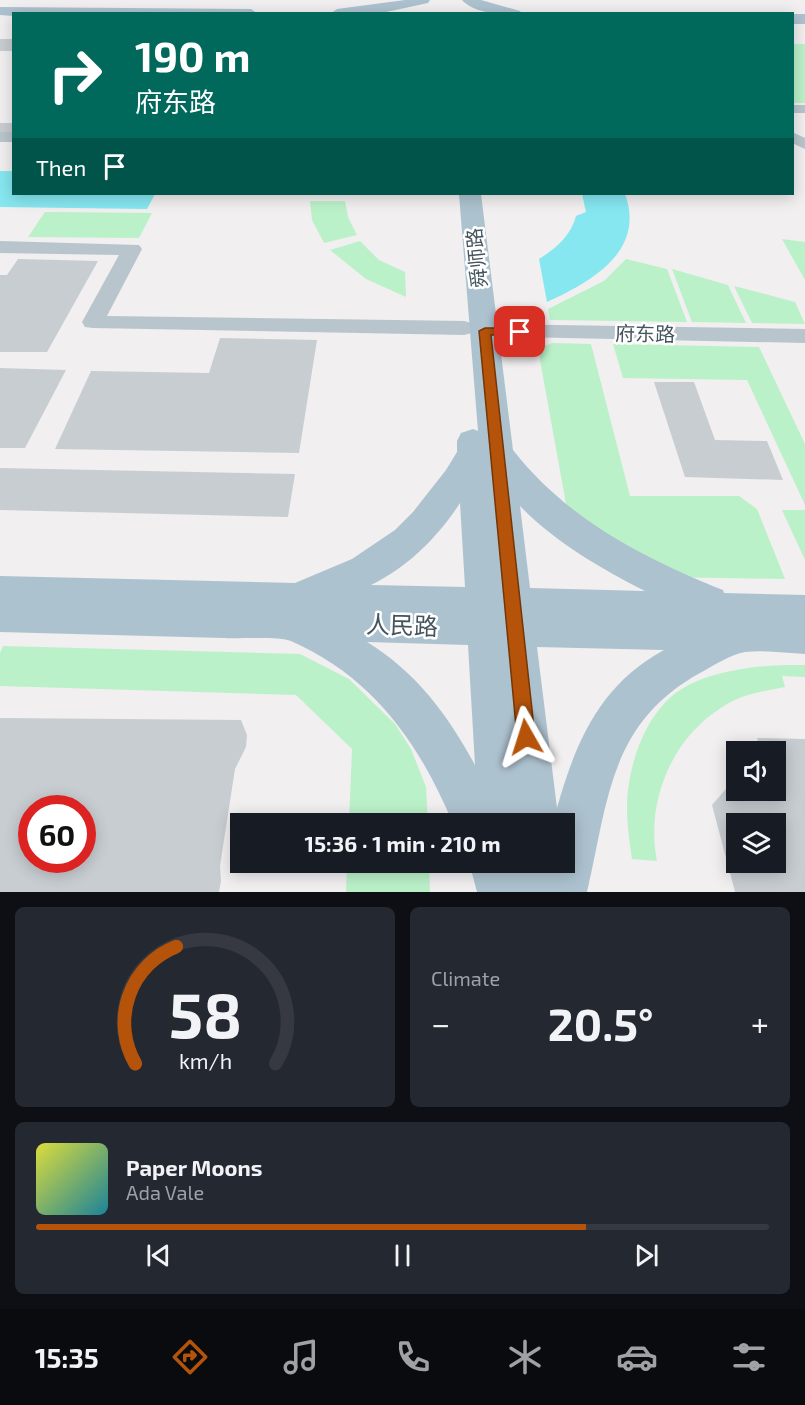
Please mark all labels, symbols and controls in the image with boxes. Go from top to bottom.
text: 190 m [135,30,251,80]
icon: right [36,36,114,114]
text: 府东路 [135,85,216,117]
icon: arrive [98,150,131,183]
text: Then [36,154,86,180]
street label: 舜师路 [461,227,491,289]
pin [494,306,545,357]
icon: arrive [503,315,536,348]
street label: 府东路 [615,320,675,346]
street label: 人民路 [366,609,439,640]
position arrow [494,705,558,769]
map controls [726,741,786,873]
button: sound [726,741,786,801]
speed limit sign: 60 [18,795,96,873]
button: layers [726,813,786,873]
text: 15:36 · 1 min · 210 m [304,830,501,856]
text: Climate [431,966,500,990]
text: 58 [168,976,242,1051]
text: 20.5° [548,996,653,1050]
text: − [431,1003,450,1043]
text: + [751,1003,769,1043]
text: km/h [178,1048,232,1073]
text: Paper Moons [126,1154,262,1180]
text: Ada Vale [126,1180,204,1204]
icon: previous [142,1239,175,1272]
icon: pause [386,1239,419,1272]
icon: next [630,1239,663,1272]
icon: directions [169,1336,211,1378]
icon: music [280,1336,322,1378]
icon: phone [392,1336,434,1378]
icon: climate [504,1336,546,1378]
icon: car [616,1336,658,1378]
icon: filters [728,1336,770,1378]
text: 15:35 [35,1341,99,1373]

